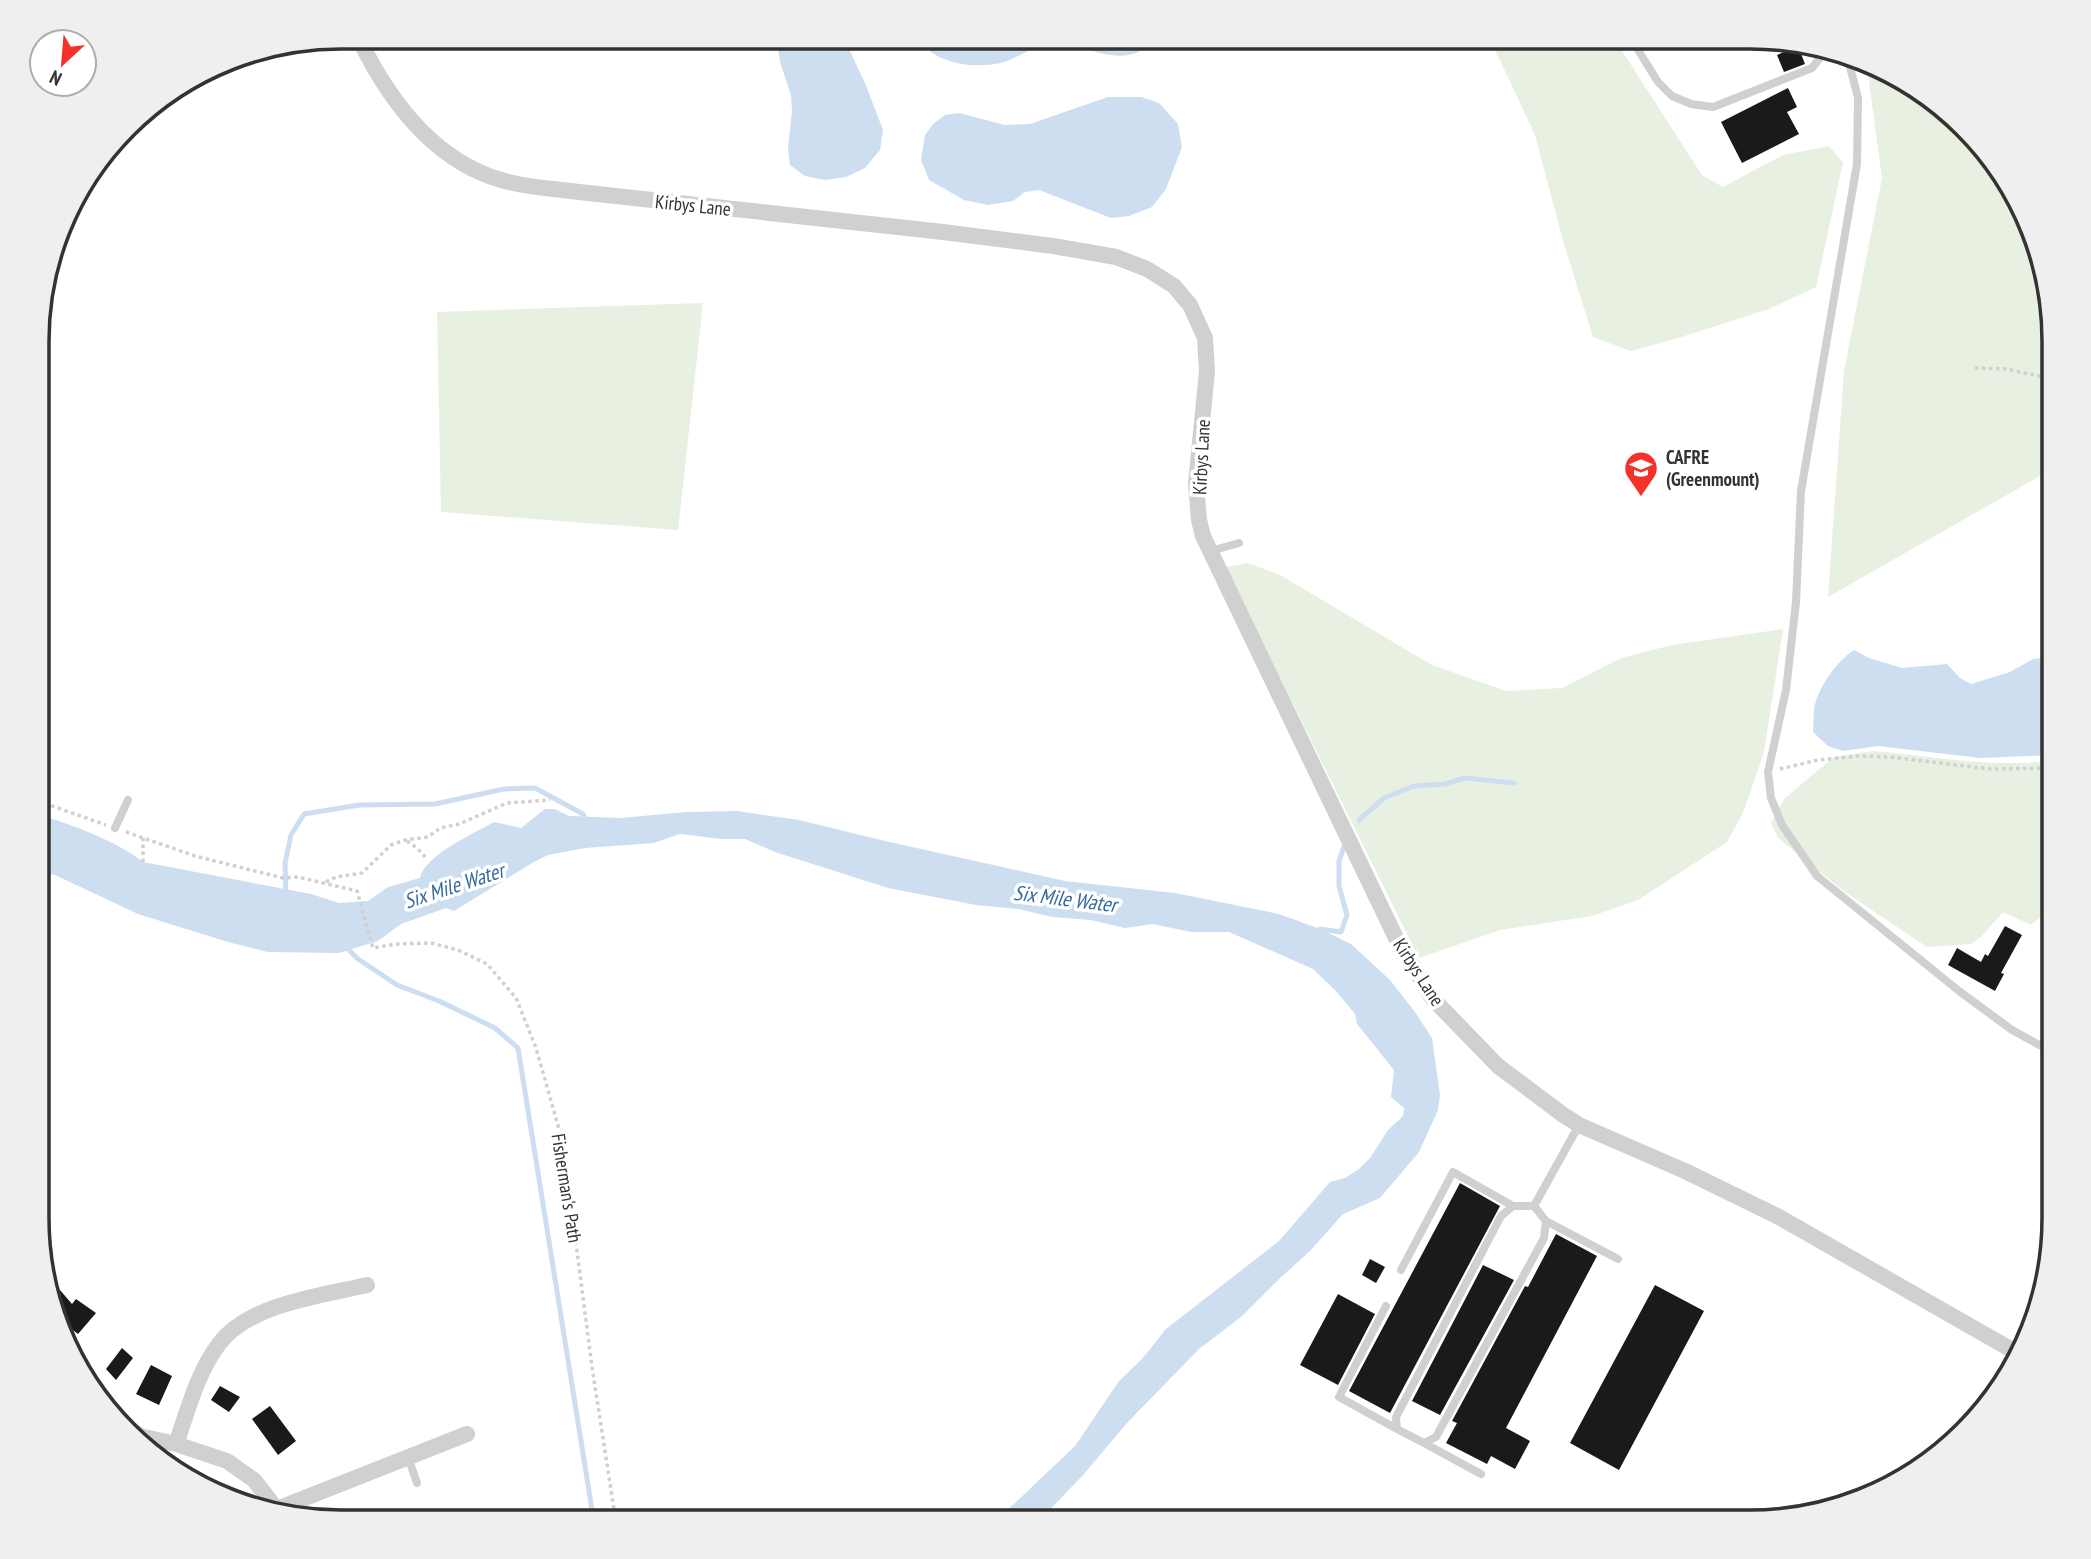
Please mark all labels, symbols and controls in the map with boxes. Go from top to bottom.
north arrow [28,28,98,98]
text: N [46,65,65,91]
street label: Kirbys Lane [654,189,732,221]
street label: Kirbys Lane [1187,418,1215,495]
place label: CAFRE (Greenmount) [1666,445,1760,491]
school or university icon: CAFRE (Greenmount) [1622,449,1660,498]
water label: Six Mile Water [400,856,510,914]
water label: Six Mile Water [1012,879,1121,919]
street label: Kirbys Lane [1388,934,1450,1010]
street label: Fisherman's Path [547,1132,587,1244]

